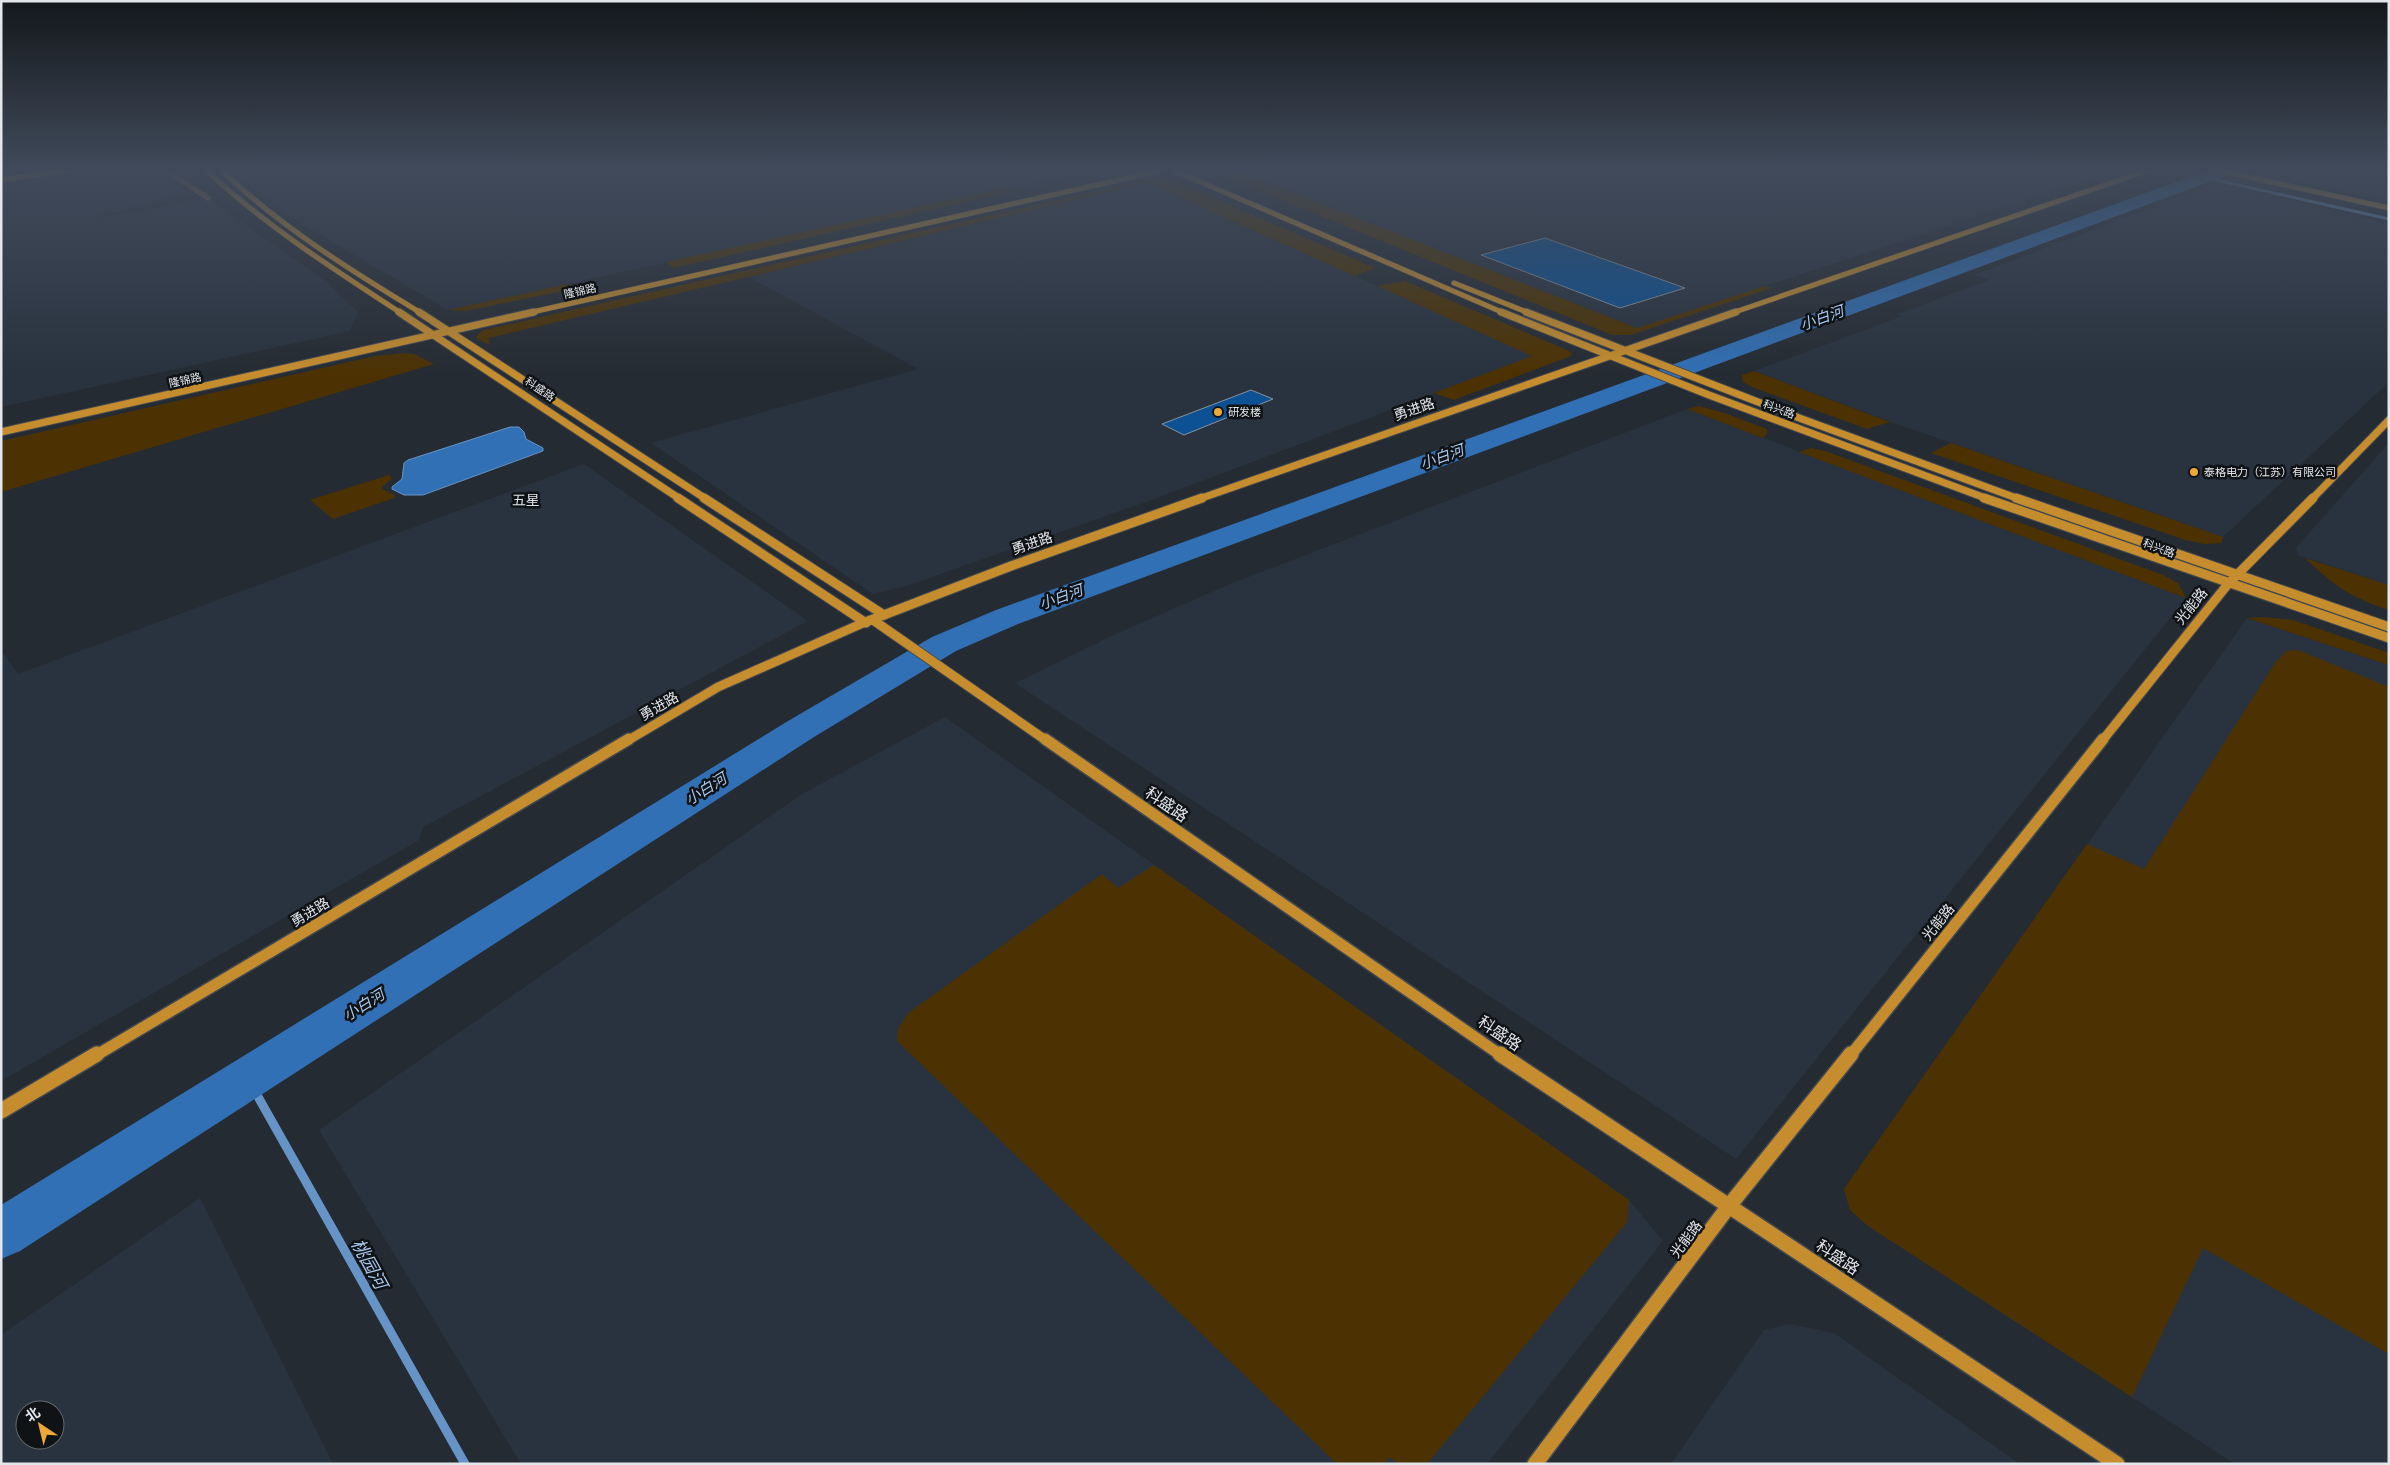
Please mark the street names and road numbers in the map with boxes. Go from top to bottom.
street label: 隆锦路 [562,279,598,303]
street label: 隆锦路 [167,368,203,392]
street label: 科盛路 [522,373,558,405]
street label: 勇进路 [1391,392,1437,425]
street label: 科兴路 [1761,396,1797,422]
street label: 勇进路 [1009,526,1055,559]
street label: 科兴路 [2141,535,2177,561]
street label: 光能路 [2169,583,2212,629]
street label: 勇进路 [635,686,682,725]
street label: 科盛路 [1140,780,1194,828]
street label: 勇进路 [286,892,333,931]
street label: 光能路 [1916,899,1959,945]
street label: 科盛路 [1473,1010,1527,1056]
street label: 光能路 [1665,1216,1707,1262]
street label: 科盛路 [1811,1234,1865,1280]

